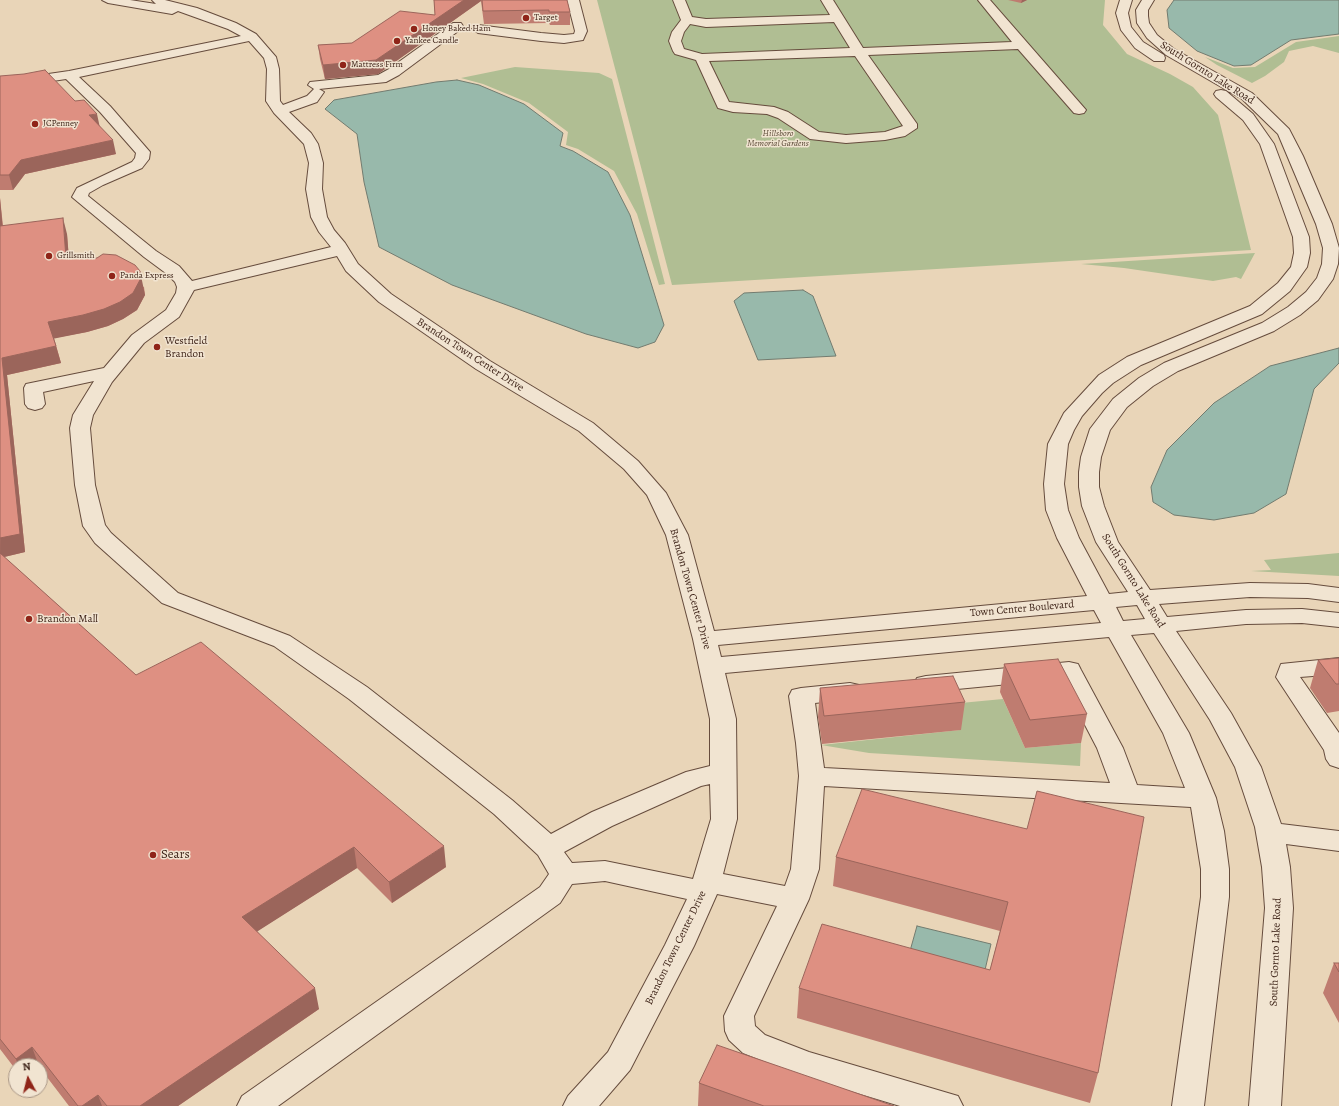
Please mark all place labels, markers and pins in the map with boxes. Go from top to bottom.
marker: Target [521,13,531,23]
place label: Target [534,13,558,23]
marker: Honey Baked Ham [409,24,419,34]
place label: Honey Baked Ham [422,24,491,34]
marker: Yankee Candle [392,36,402,46]
place label: Yankee Candle [405,36,458,46]
marker: Mattress Firm [338,60,348,70]
place label: Mattress Firm [351,60,403,70]
marker: JCPenney [30,119,40,129]
place label: JCPenney [43,119,78,129]
marker: Grillsmith [44,251,54,261]
place label: Grillsmith [57,251,95,261]
marker: Panda Express [107,271,117,281]
place label: Panda Express [120,271,174,281]
place label: Westfield Brandon [165,334,207,360]
marker: Westfield Brandon [152,342,162,352]
place label: Brandon Mall [37,612,98,626]
marker: Brandon Mall [24,614,34,624]
place label: Sears [161,847,190,863]
marker: Sears [148,850,158,860]

